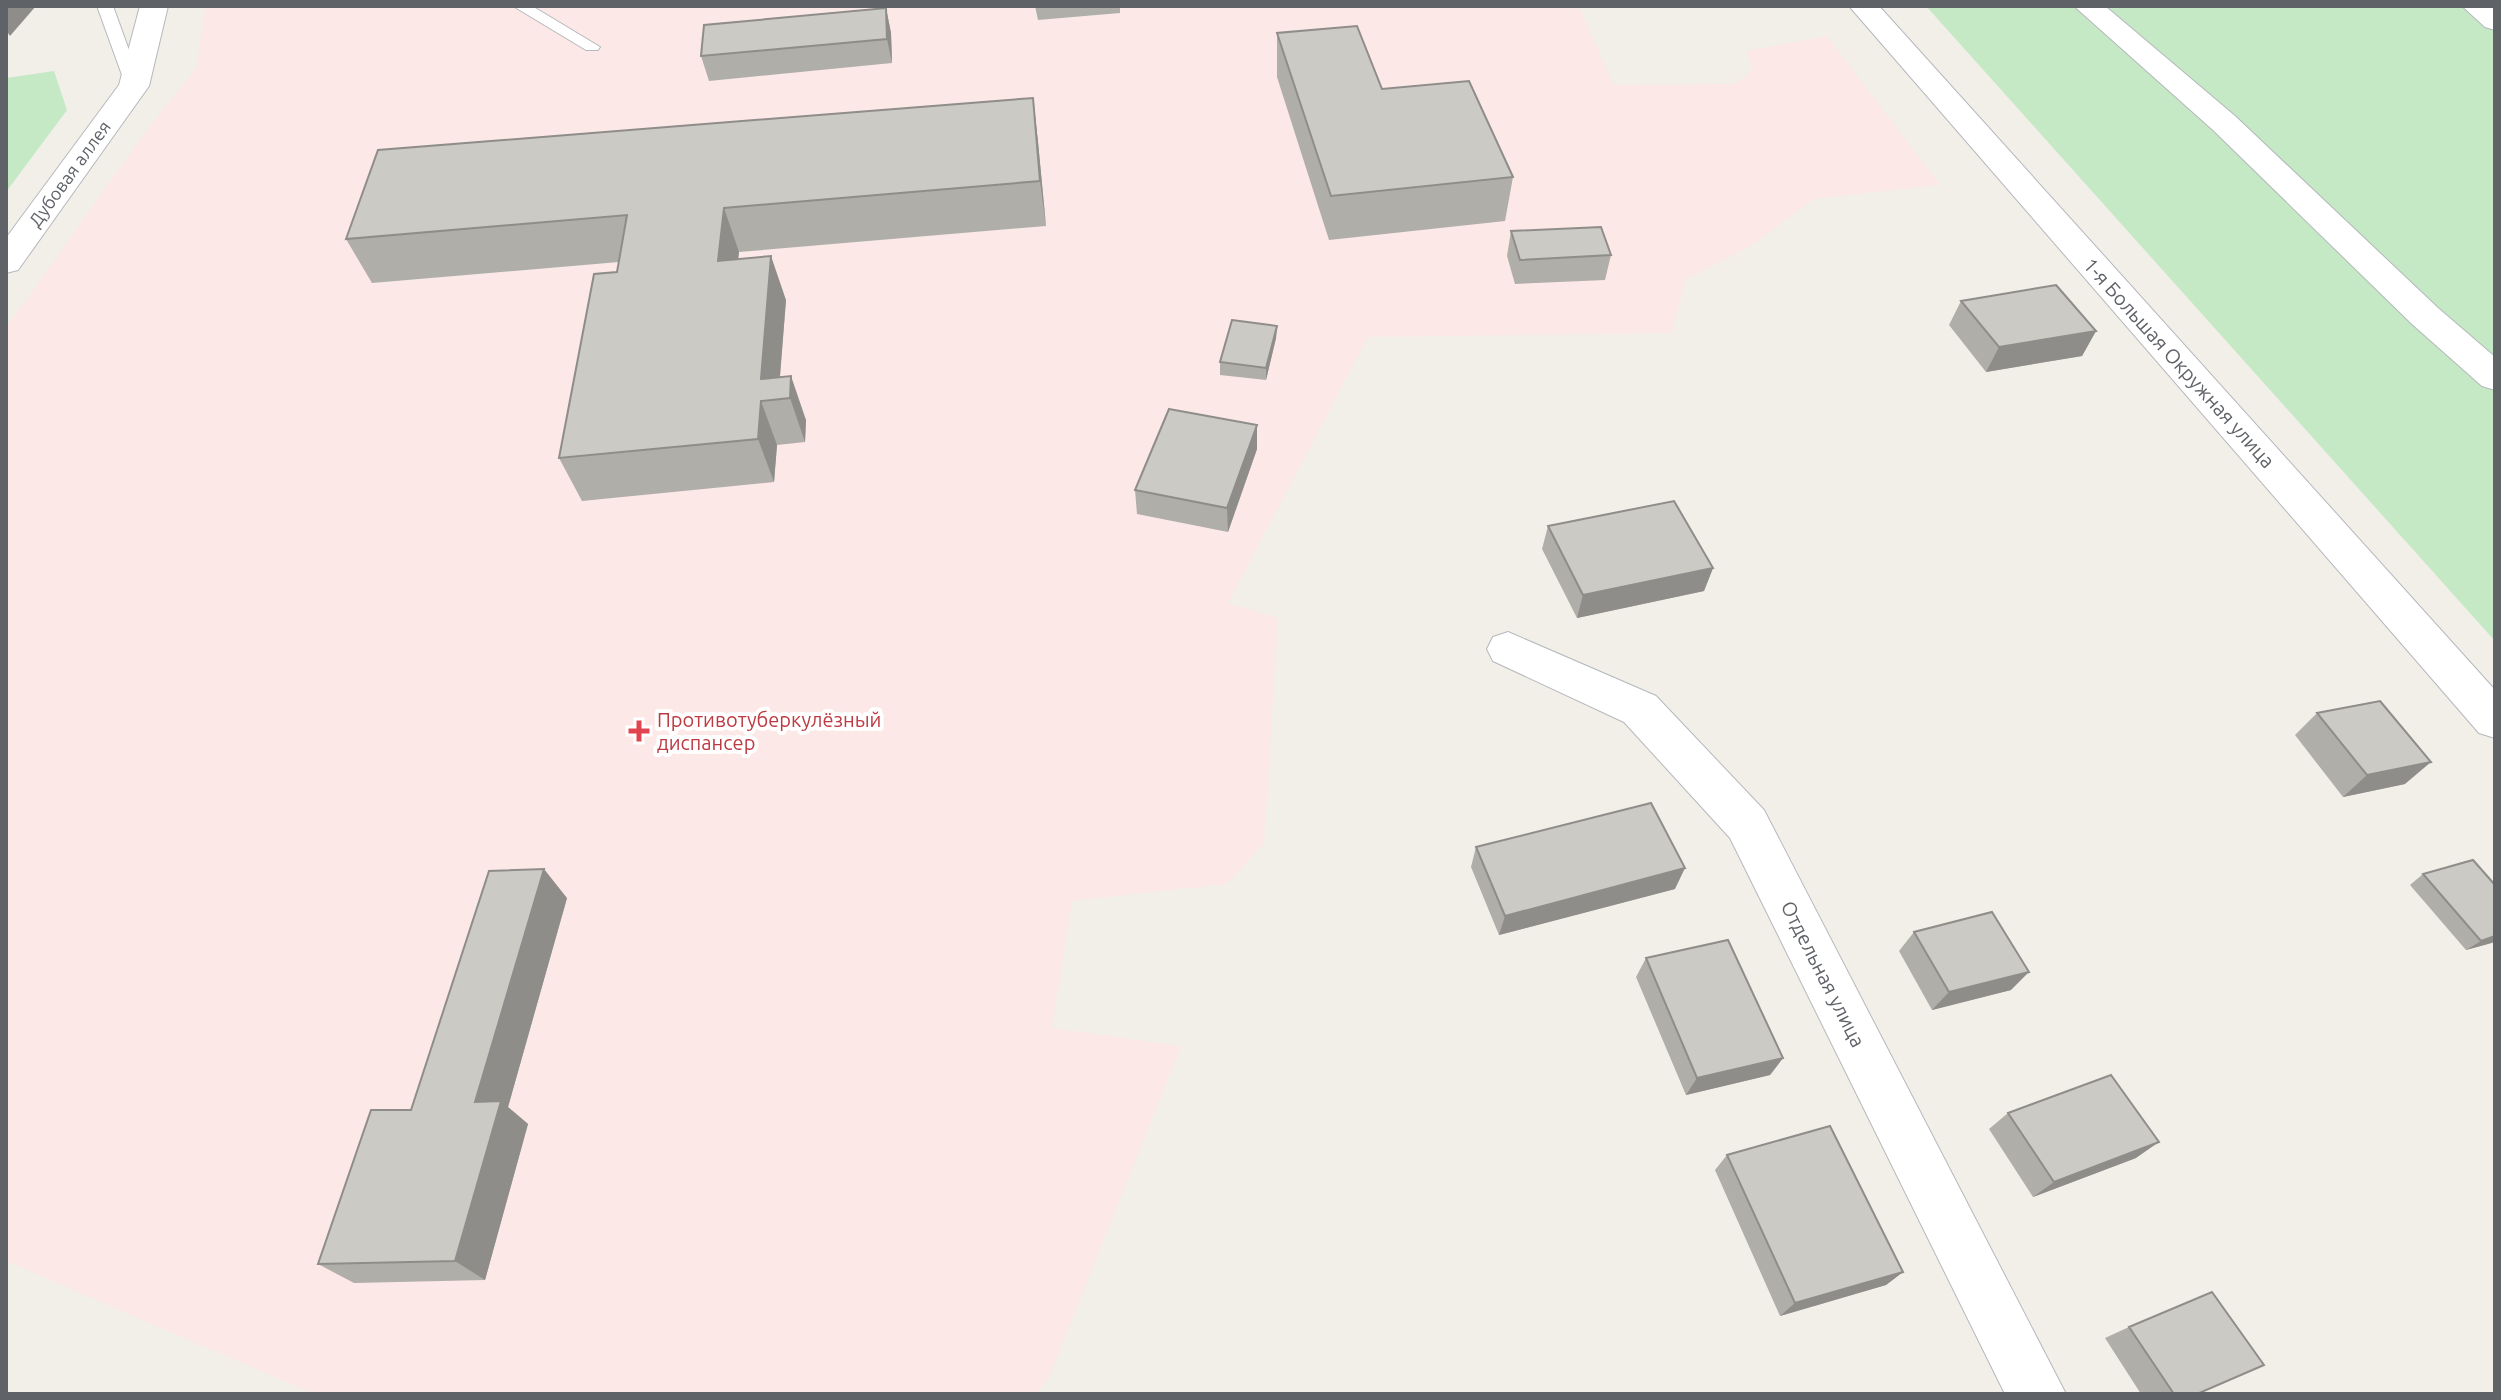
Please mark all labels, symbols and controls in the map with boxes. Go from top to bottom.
street label: Дубовая аллея [24,117,114,230]
street label: 1-я Большая Окружная улица [2079,253,2280,472]
place label: Противотуберкулёзный диспансер [657,708,881,754]
marker: Противотуберкулёзный диспансер [628,720,650,742]
street label: Отдельная улица [1777,897,1870,1051]

